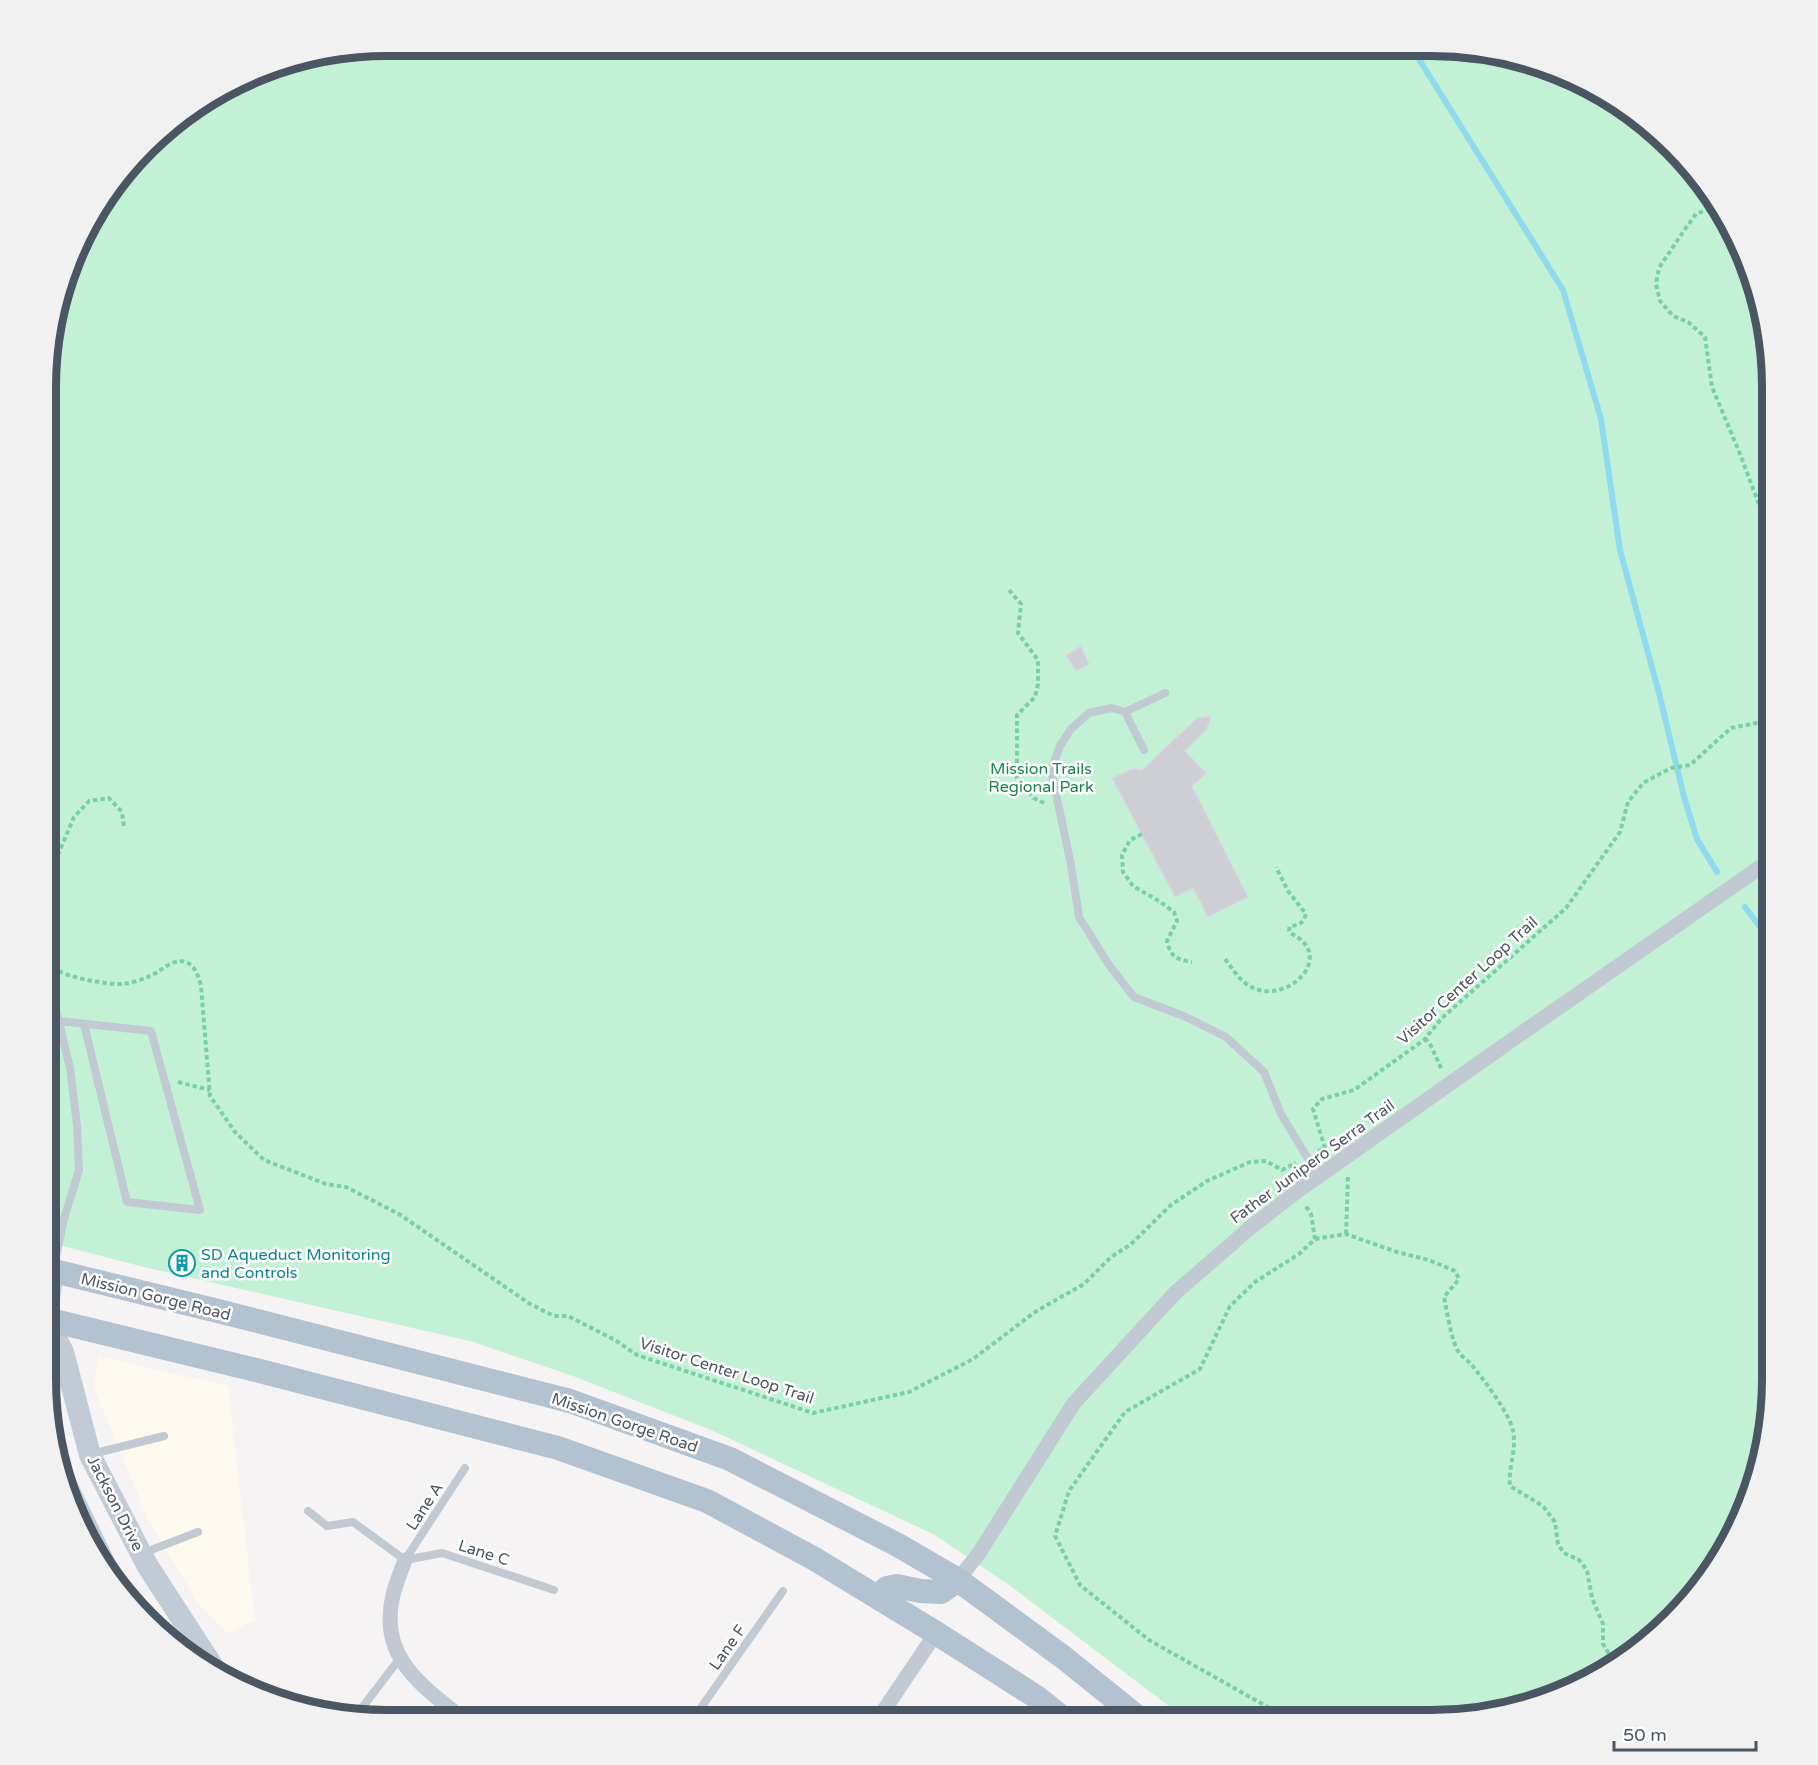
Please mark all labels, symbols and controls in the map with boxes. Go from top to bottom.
park label: Mission Trails Regional Park [988,759,1094,797]
street label: Visitor Center Loop Trail [1393,912,1542,1049]
street label: Father Junipero Serra Trail [1226,1095,1399,1228]
place label: SD Aqueduct Monitoring and Controls [201,1245,391,1283]
building icon: SD Aqueduct Monitoring and Controls [167,1248,197,1278]
street label: Mission Gorge Road [79,1269,233,1325]
street label: Visitor Center Loop Trail [637,1333,816,1409]
street label: Mission Gorge Road [549,1389,701,1457]
street label: Jackson Drive [83,1452,148,1554]
street label: Lane A [402,1479,448,1534]
street label: Lane C [456,1535,512,1571]
street label: Lane F [705,1621,751,1674]
scale bar [1614,1714,1756,1752]
text: 50 m [1623,1724,1667,1746]

